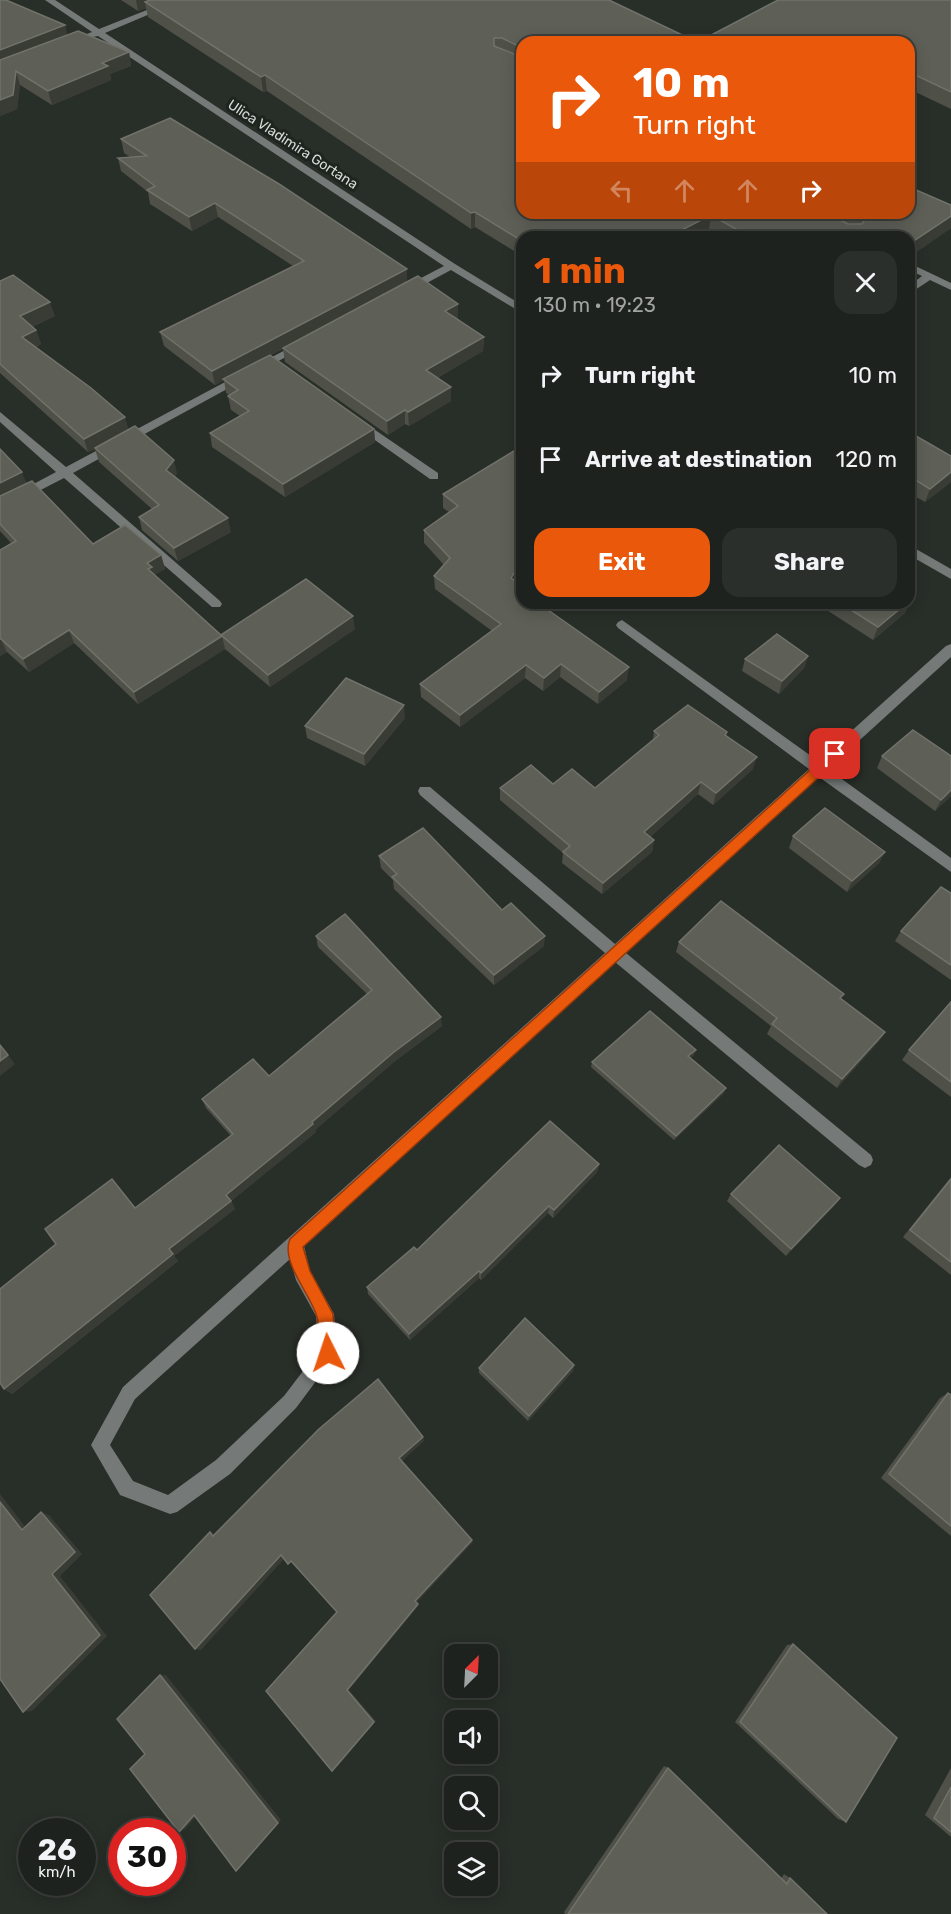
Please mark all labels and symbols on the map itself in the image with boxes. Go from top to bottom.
street label: Ulica Vladimira Gortana [225,96,361,193]
pin [809,728,860,779]
position arrow [296,1321,360,1385]
north arrow [444,1644,498,1698]
speed limit sign: 30 [108,1818,186,1896]

